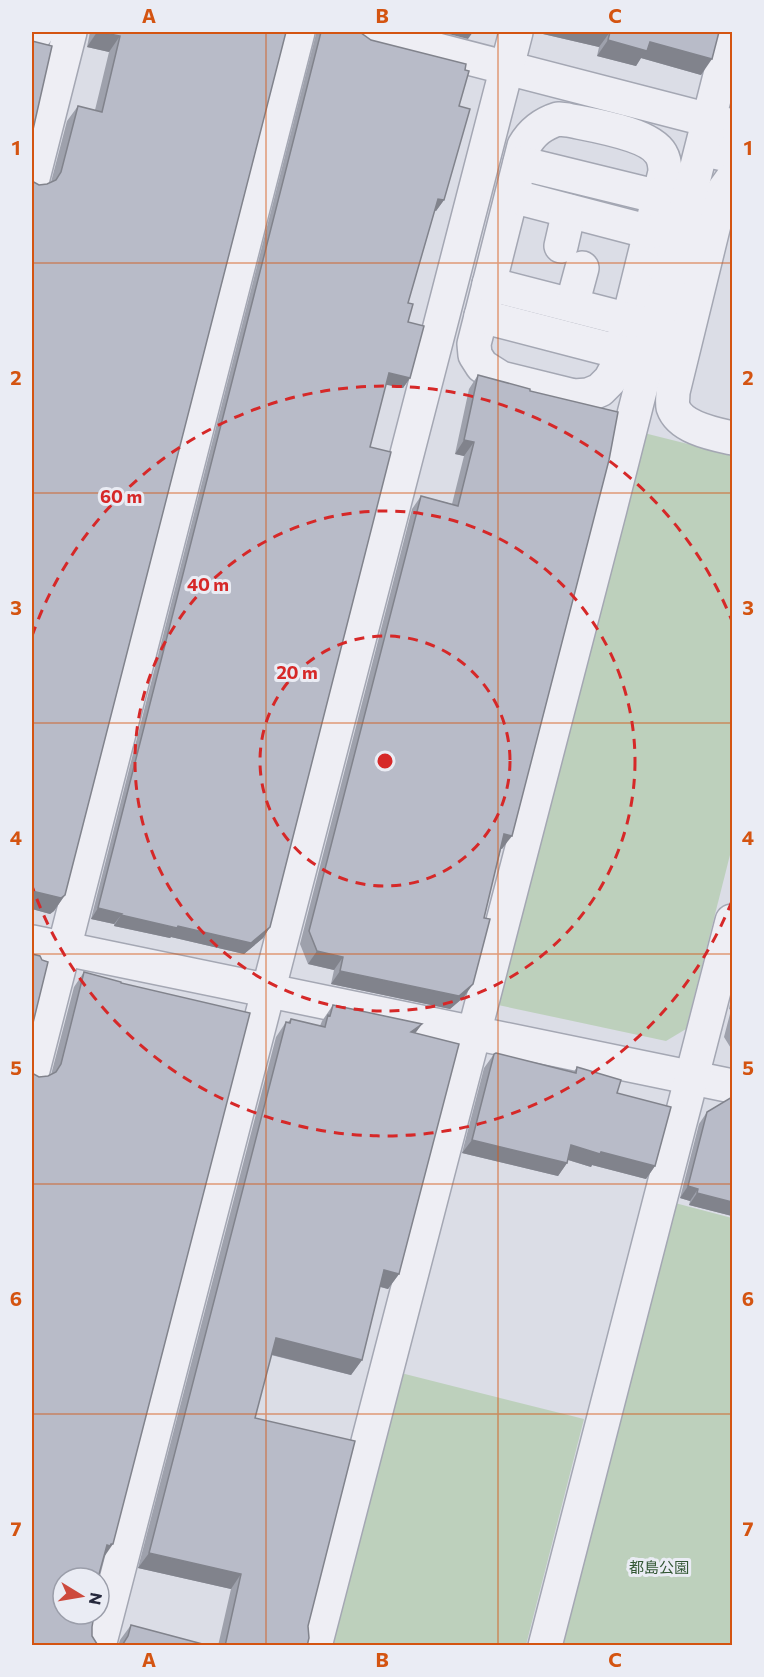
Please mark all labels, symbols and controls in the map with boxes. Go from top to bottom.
text: A [142,3,156,27]
text: B [375,3,389,27]
text: C [608,3,622,27]
text: 1 [11,135,21,159]
text: 1 [743,135,753,159]
text: 2 [10,365,22,389]
text: 2 [742,365,754,389]
text: 60 m [100,485,142,507]
text: 40 m [187,573,229,595]
text: 3 [10,595,22,619]
text: 3 [742,595,754,619]
text: 20 m [276,661,318,683]
centre of rings [375,751,395,771]
text: 4 [10,825,22,849]
text: 4 [742,825,754,849]
text: 5 [10,1055,22,1079]
text: 5 [742,1055,754,1079]
text: 6 [10,1286,22,1310]
text: 6 [742,1286,754,1310]
text: 7 [11,1516,22,1540]
text: 7 [743,1516,754,1540]
park label: 都島公園 [629,1558,689,1576]
north arrow [51,1566,111,1626]
text: N [86,1591,107,1607]
text: A [142,1647,156,1671]
text: B [375,1647,389,1671]
text: C [608,1647,622,1671]

